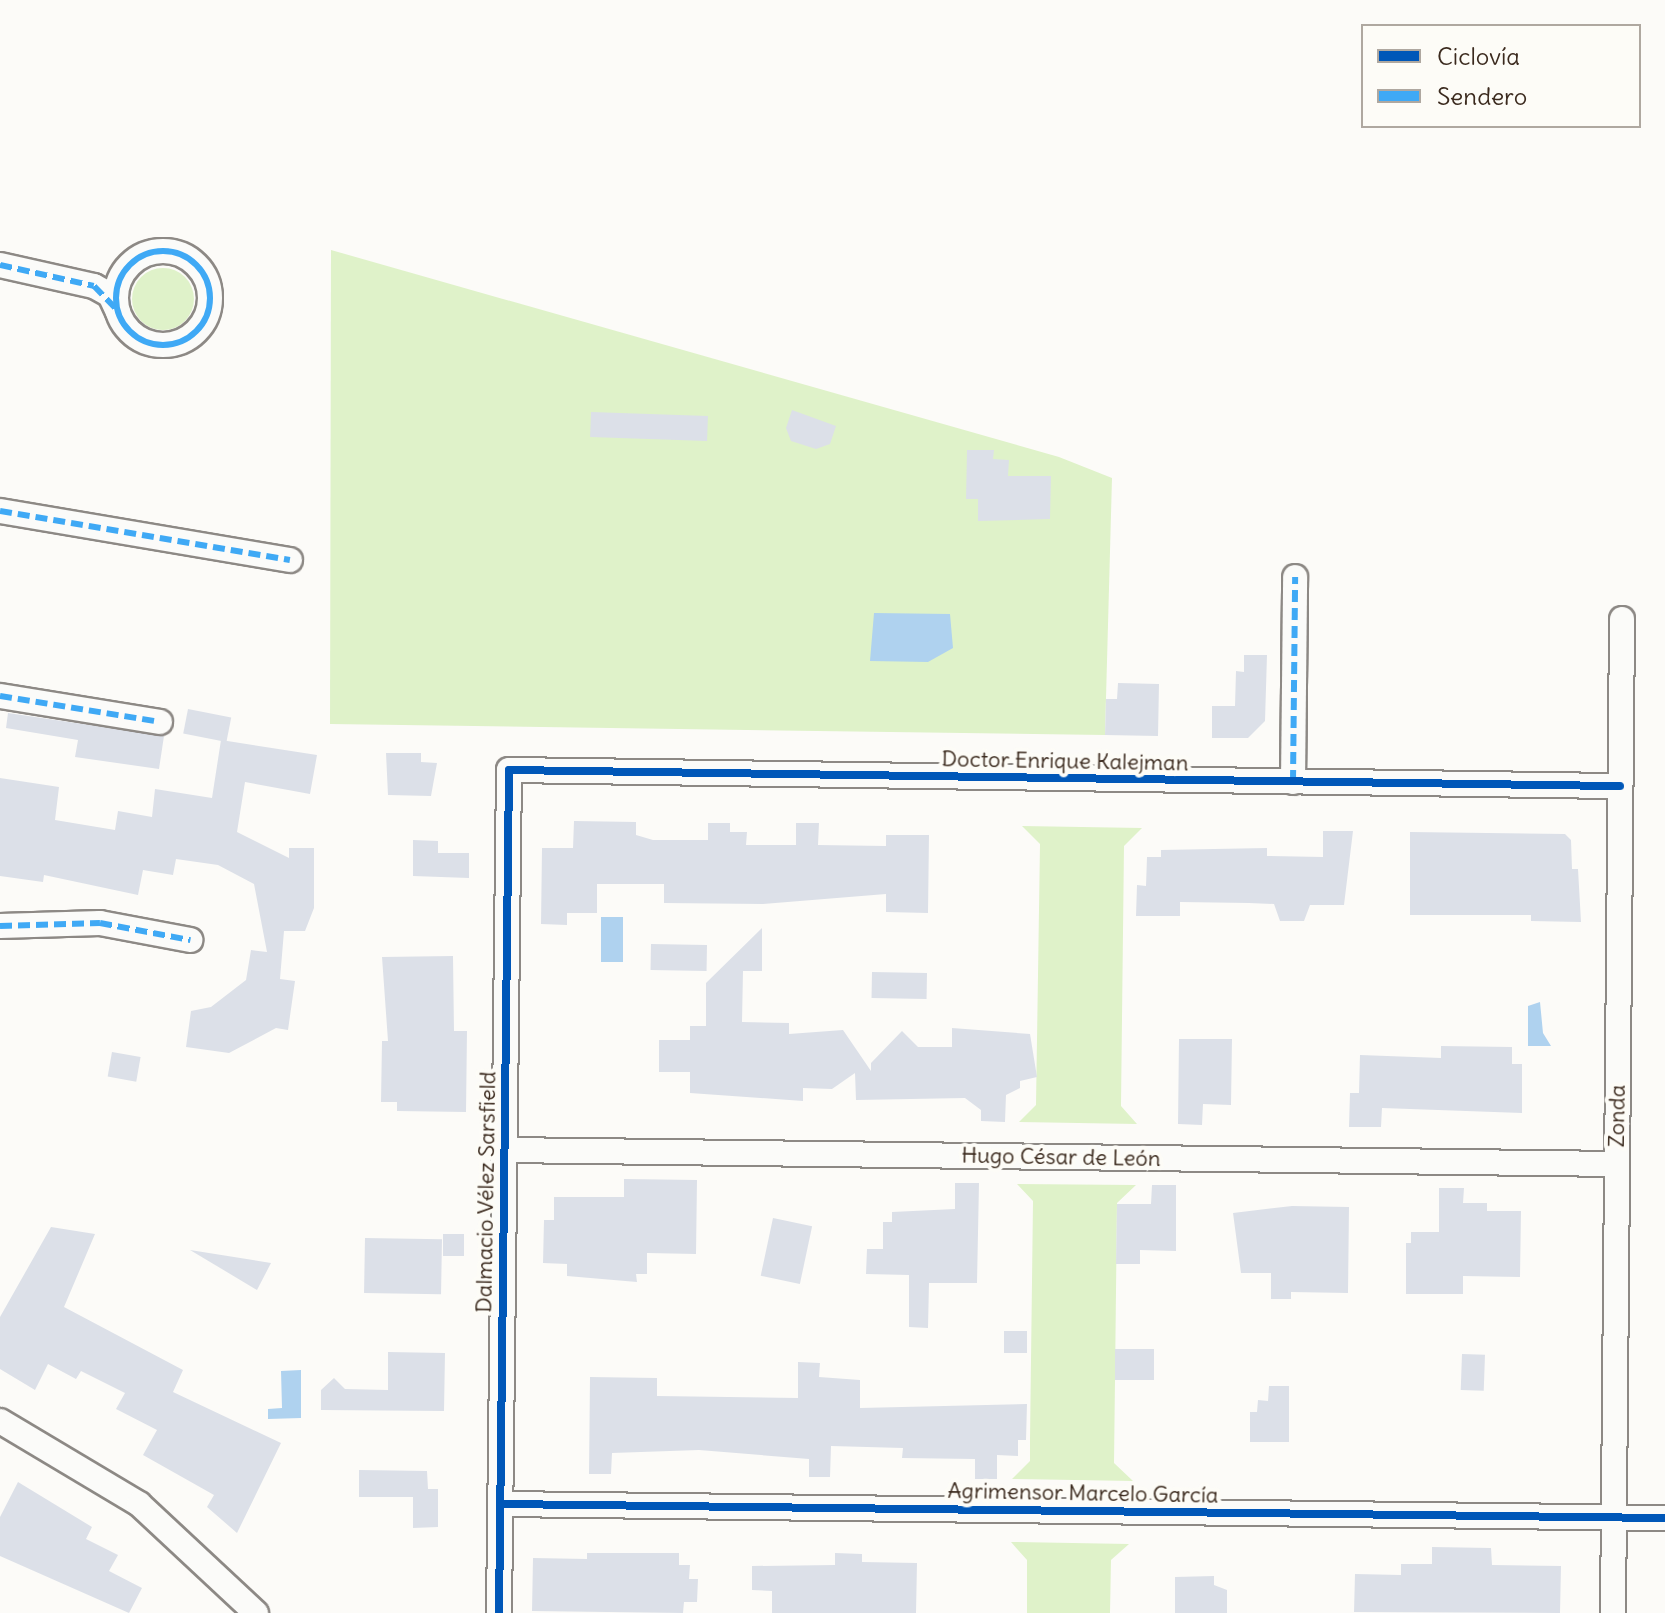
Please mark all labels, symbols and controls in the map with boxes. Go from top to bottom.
legend [1361,24,1641,128]
text: Ciclovía [1437,41,1520,71]
text: Sendero [1437,81,1527,111]
street label: Doctor Enrique Kalejman [941,746,1189,776]
street label: Dalmacio Vélez Sarsfield [471,1071,501,1313]
street label: Zonda [1603,1084,1631,1148]
street label: Hugo César de León [961,1142,1161,1172]
street label: Agrimensor Marcelo García [947,1477,1219,1509]

